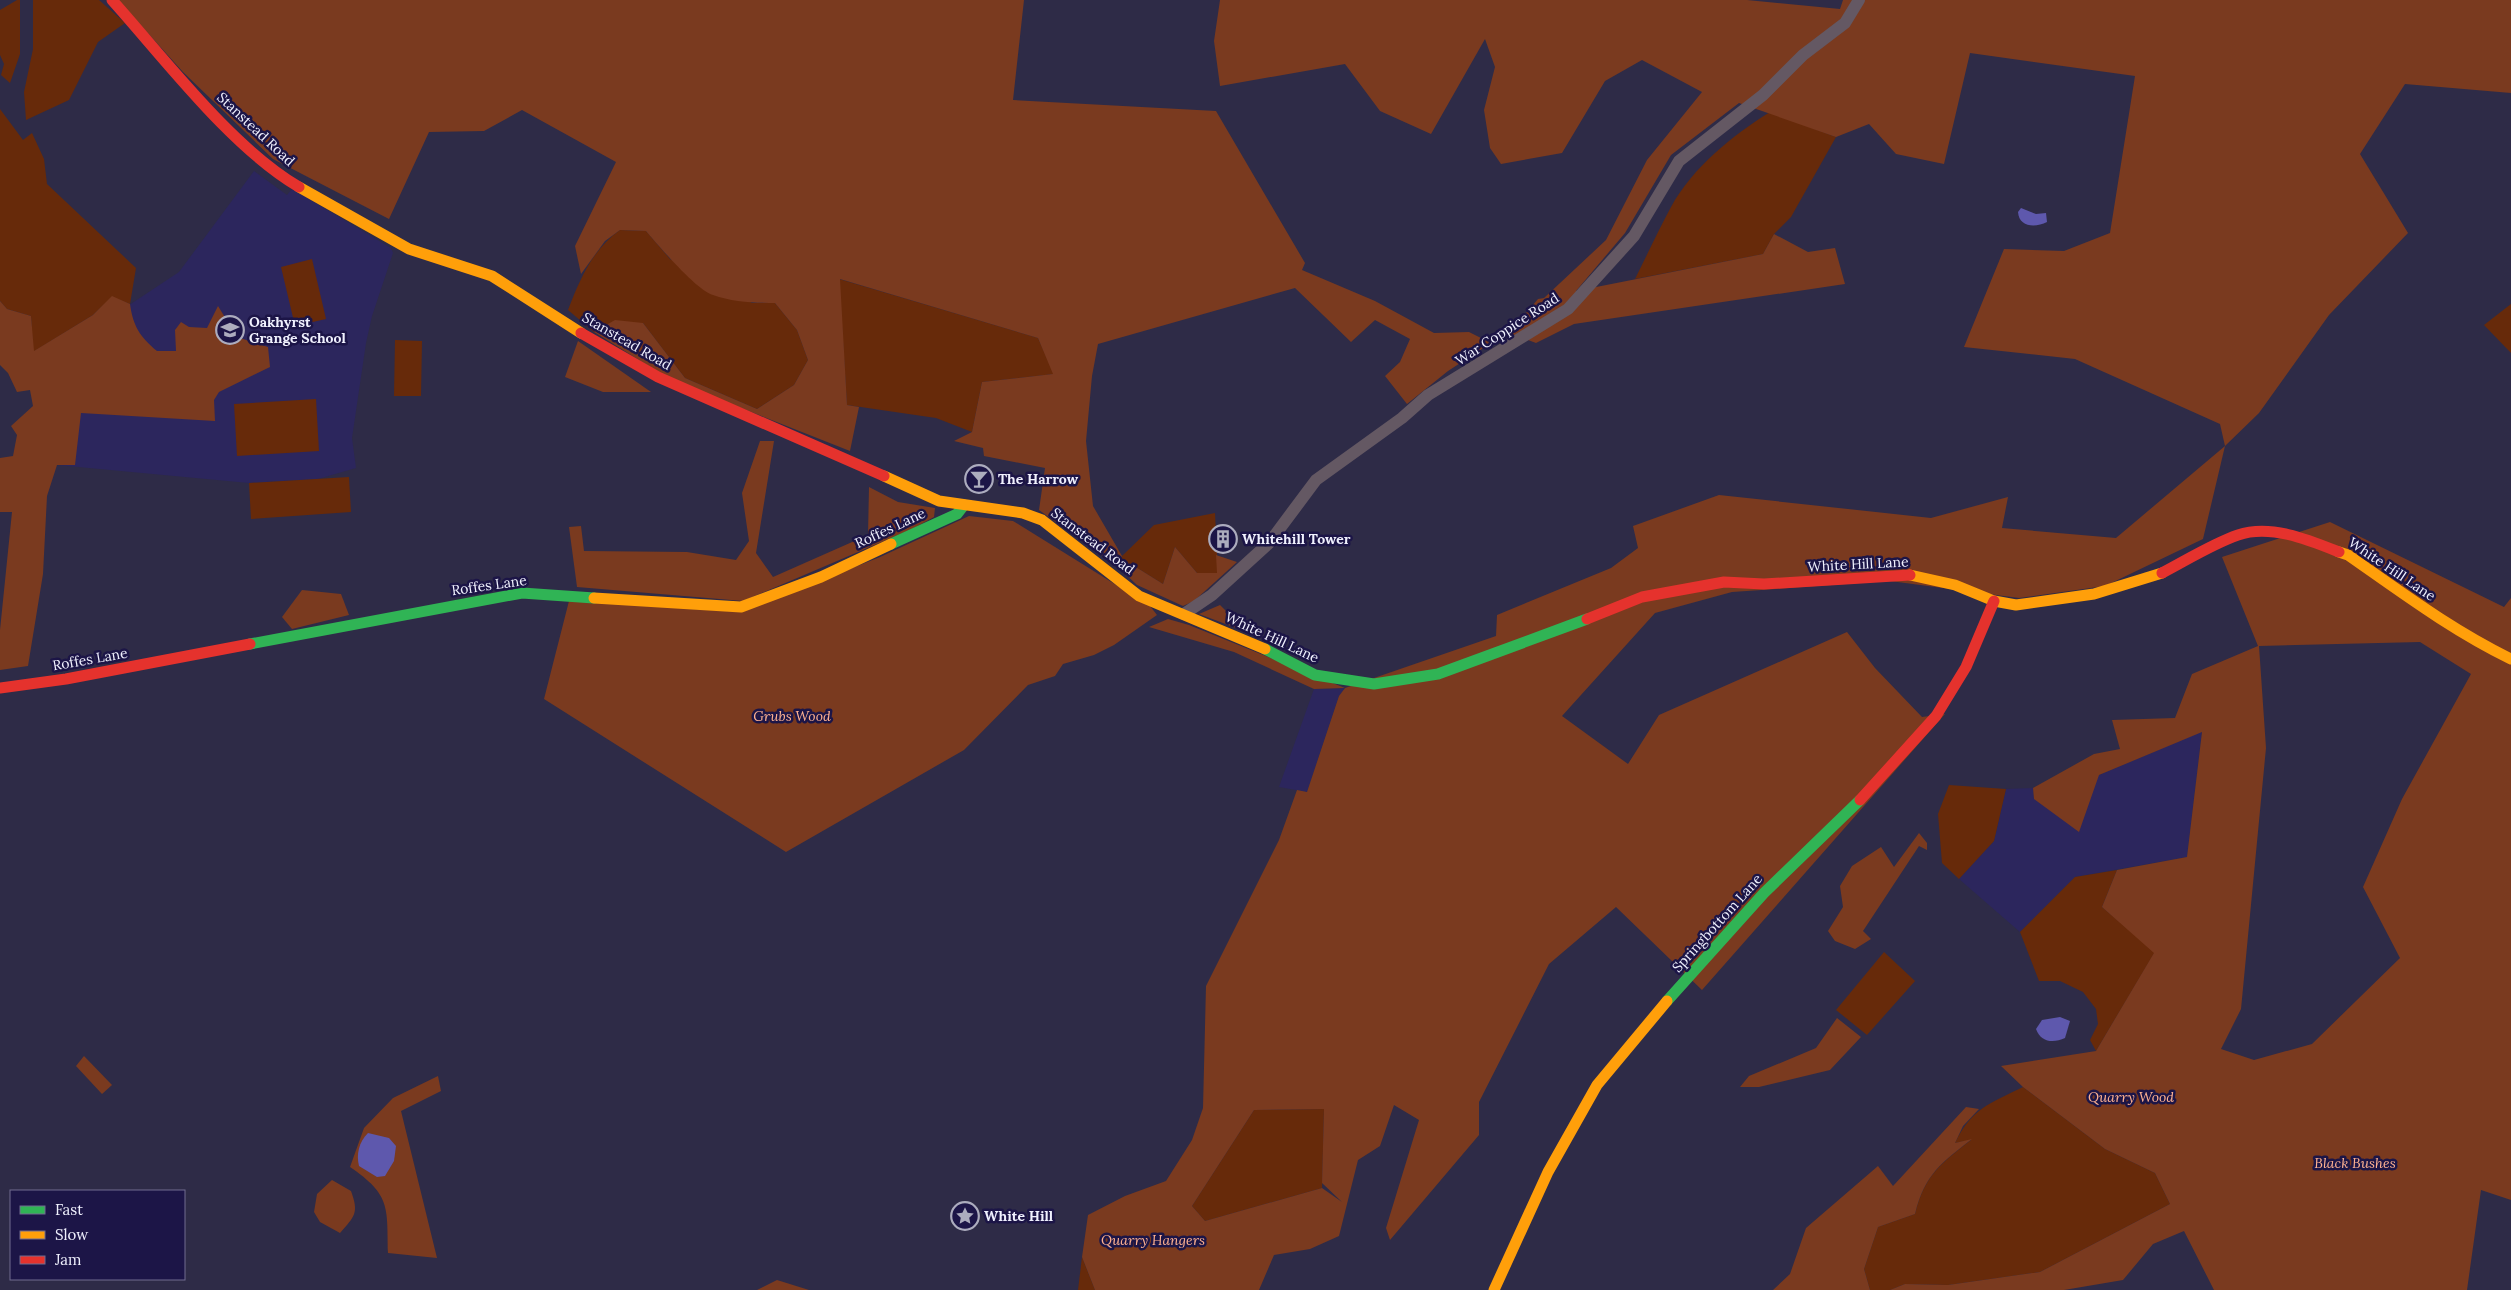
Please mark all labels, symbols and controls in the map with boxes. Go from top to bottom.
street label: Stanstead Road [213,88,299,170]
street label: War Coppice Road [1452,289,1562,369]
street label: Stanstead Road [579,308,675,374]
place label: Oakhyrst Grange School [249,313,346,347]
school or university icon: Oakhyrst Grange School [215,315,245,345]
bar icon: The Harrow [964,464,994,494]
place label: The Harrow [998,470,1079,488]
street label: Roffes Lane [852,504,929,552]
street label: Stanstead Road [1048,504,1138,578]
building icon: Whitehill Tower [1208,524,1238,554]
place label: Whitehill Tower [1242,530,1351,548]
street label: White Hill Lane [2345,533,2439,605]
street label: White Hill Lane [1807,552,1909,576]
street label: Roffes Lane [450,571,528,599]
street label: White Hill Lane [1222,607,1322,667]
street label: Roffes Lane [51,643,129,674]
park label: Grubs Wood [753,707,831,725]
street label: Springbottom Lane [1668,870,1766,976]
park label: Quarry Wood [2088,1088,2174,1106]
park label: Black Bushes [2314,1154,2396,1172]
legend [10,1190,185,1280]
text: Fast [55,1200,83,1219]
place icon: White Hill [950,1201,980,1231]
place label: White Hill [984,1207,1054,1225]
text: Slow [55,1225,88,1244]
park label: Quarry Hangers [1101,1231,1205,1249]
text: Jam [54,1250,82,1269]

